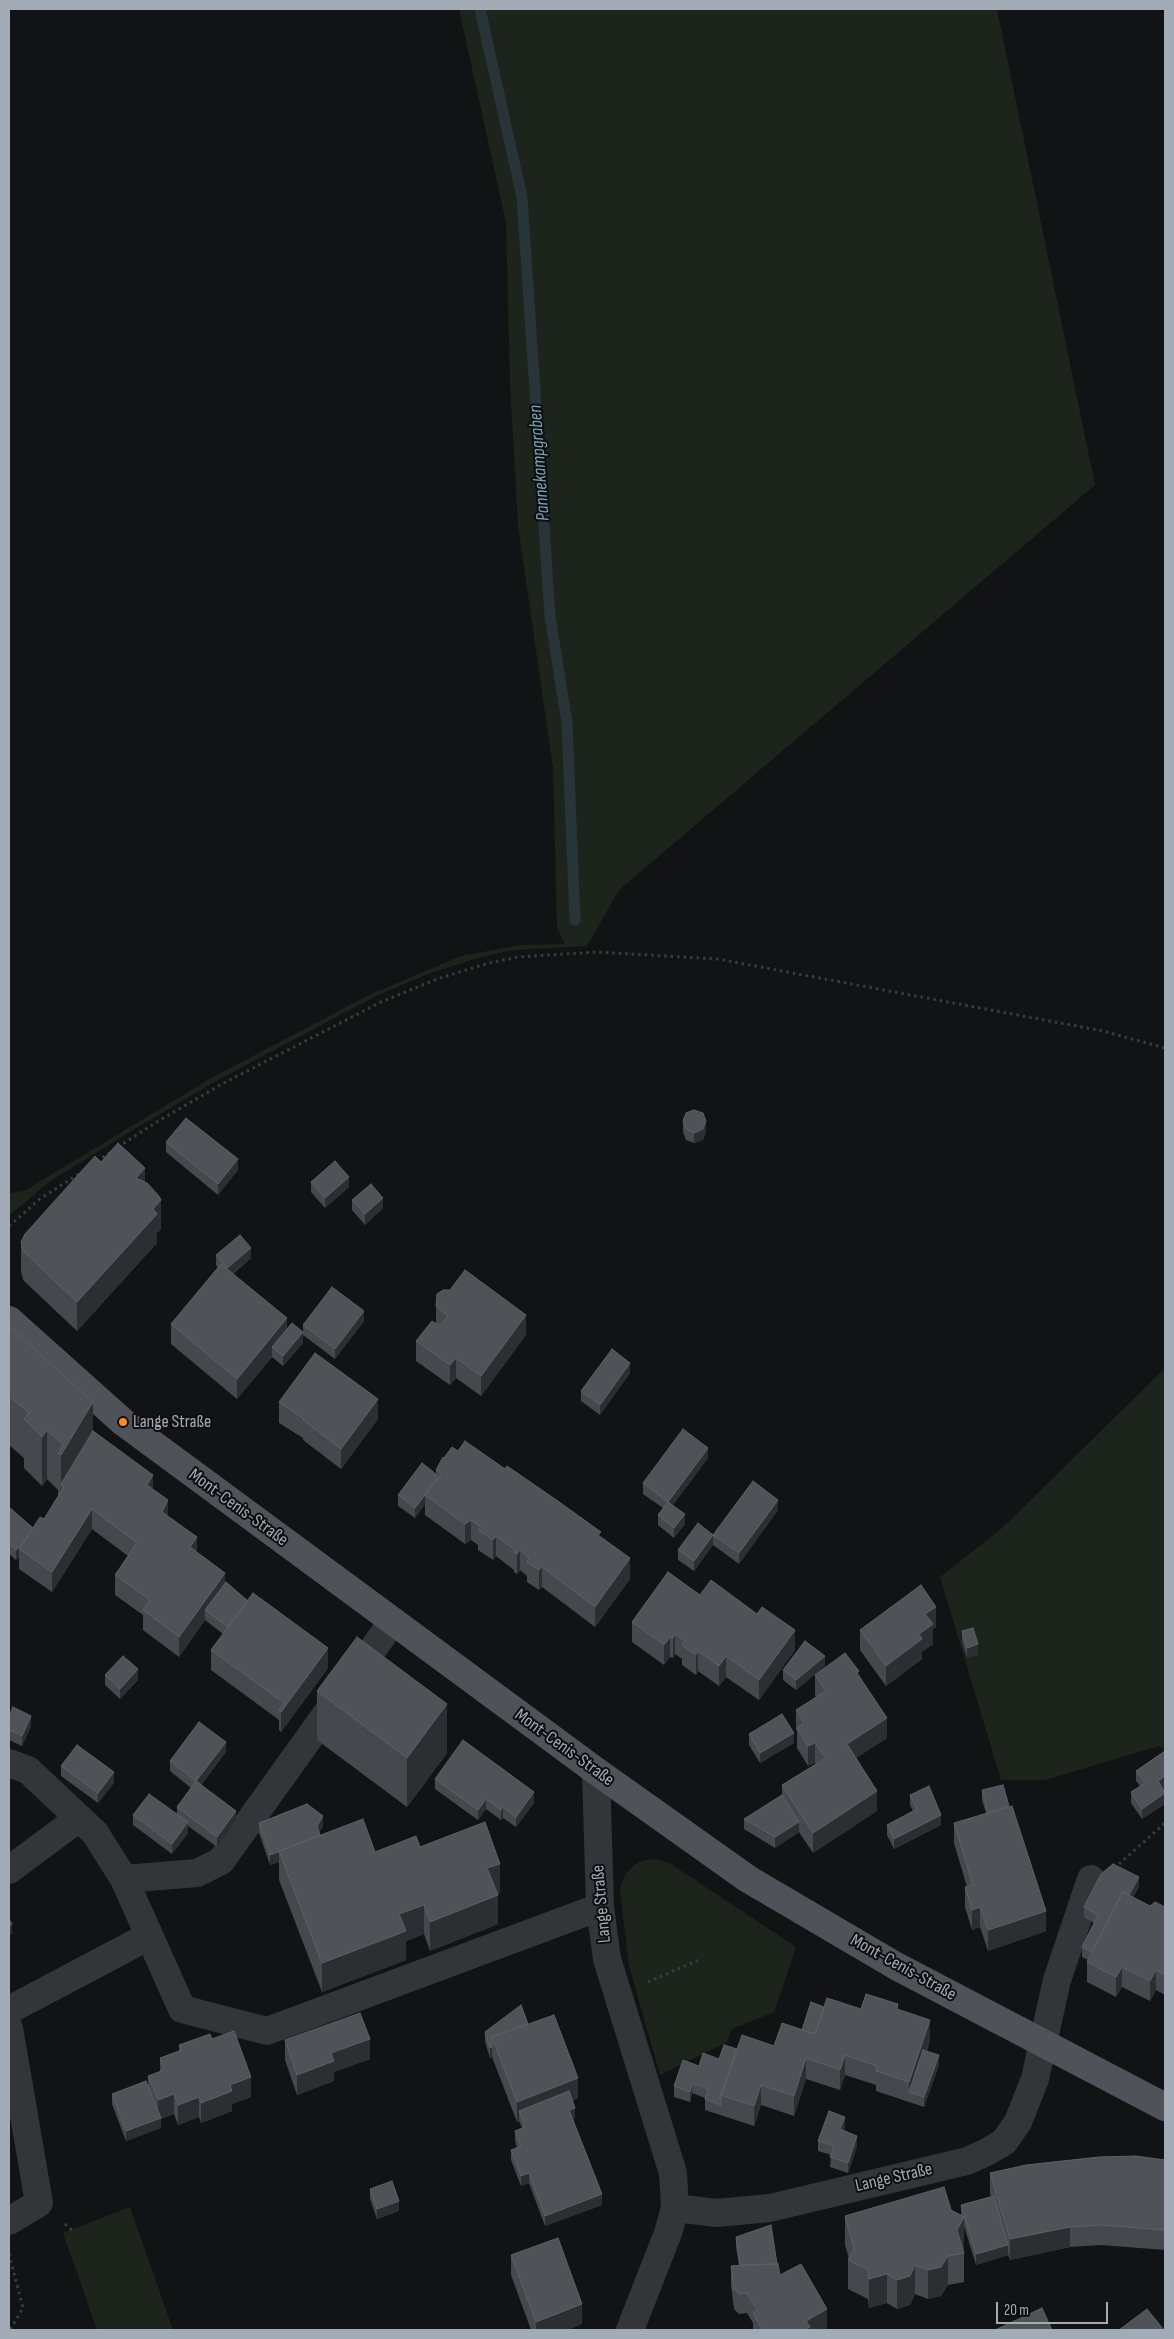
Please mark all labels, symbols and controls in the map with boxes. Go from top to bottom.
water label: Pannekampgraben [525,404,555,522]
place label: Lange Straße [133,1411,211,1433]
marker: Lange Straße [117,1416,129,1428]
street label: Mont-Cenis-Straße [184,1465,292,1551]
street label: Mont-Cenis-Straße [510,1705,618,1791]
street label: Lange Straße [588,1864,616,1944]
street label: Mont-Cenis-Straße [846,1930,960,2006]
street label: Lange Straße [853,2159,935,2197]
scale bar [999,2292,1112,2324]
text: 20 m [1004,2301,1029,2320]

